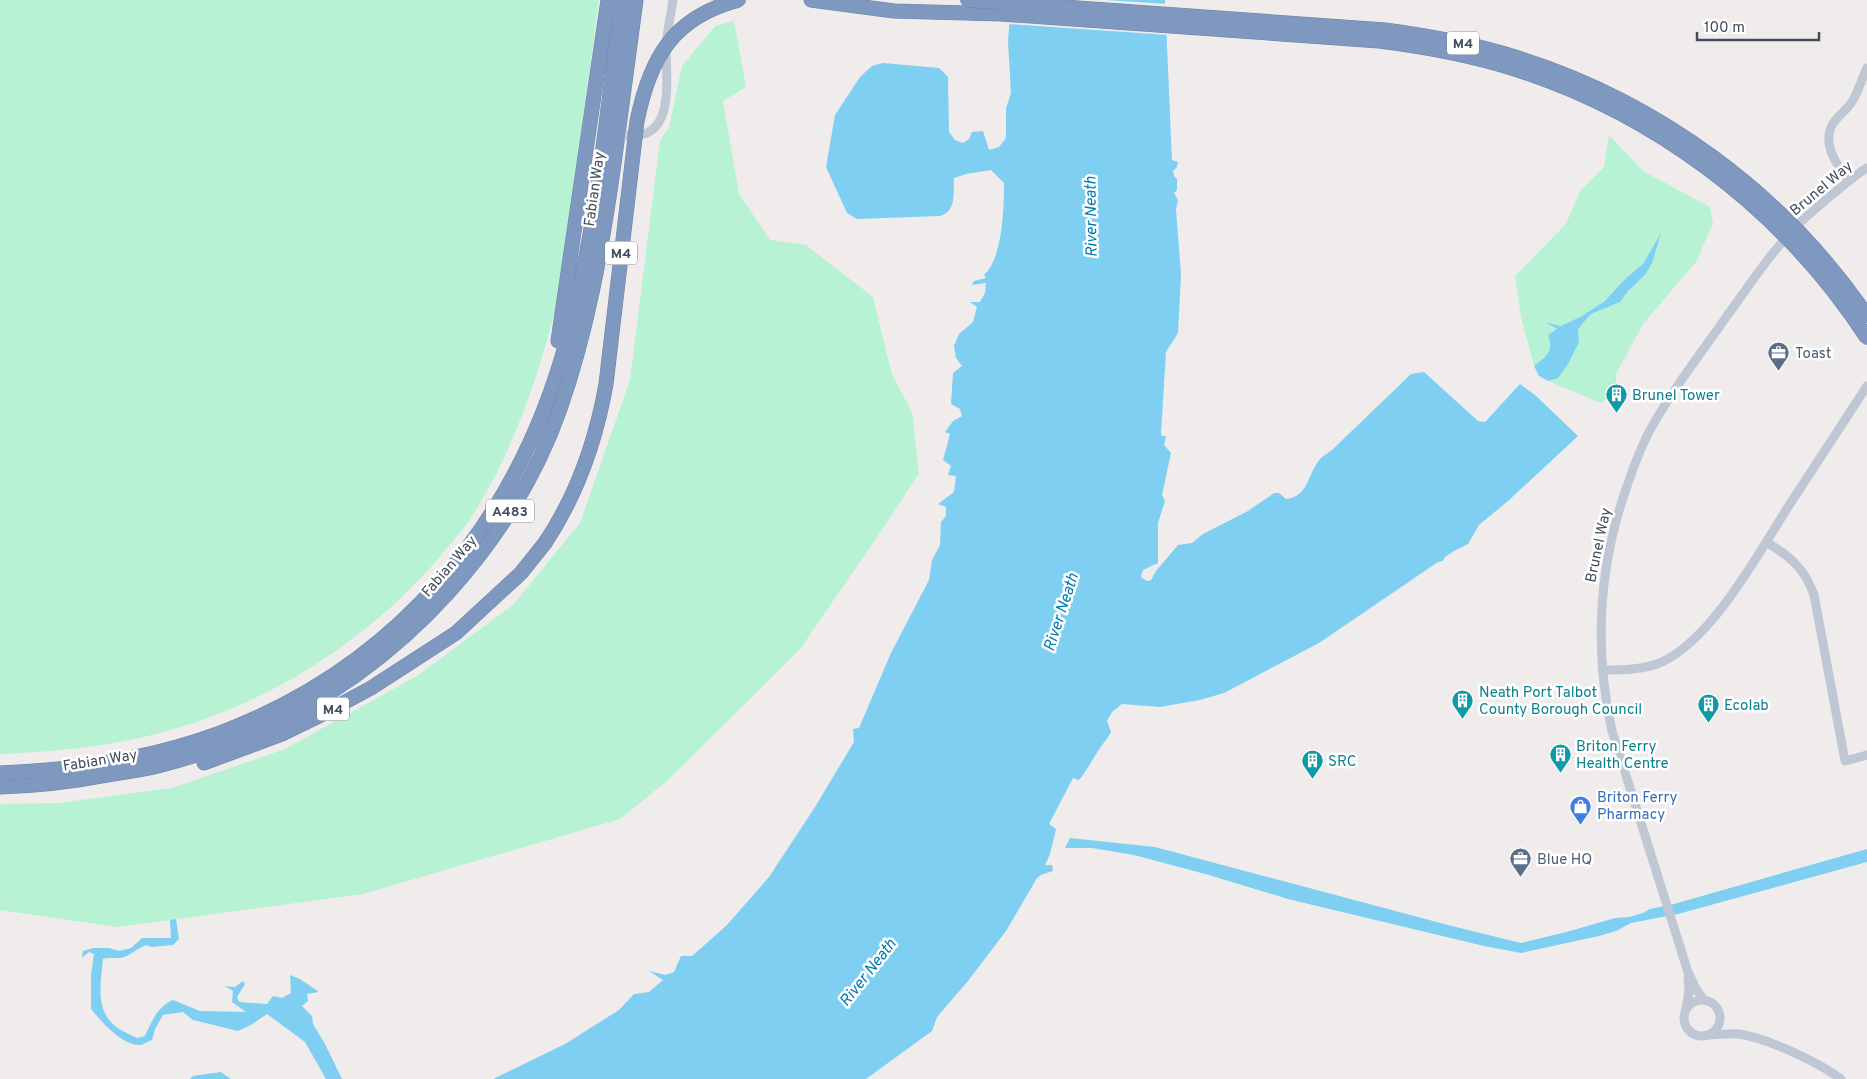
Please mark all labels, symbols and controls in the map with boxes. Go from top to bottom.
scale bar [1697,10,1820,42]
text: 100 m [1704,19,1745,38]
road number: M4 [1447,32,1479,54]
street label: Fabian Way [581,151,610,228]
street label: Brunel Way [1787,157,1857,221]
water label: River Neath [1081,176,1103,258]
road number: M4 [605,242,637,264]
office icon: Toast [1767,341,1791,372]
place label: Toast [1795,345,1831,364]
building icon: Brunel Tower [1604,383,1628,414]
place label: Brunel Tower [1632,387,1720,406]
road number: A483 [486,500,534,522]
street label: Brunel Way [1582,506,1617,584]
street label: Fabian Way [418,532,482,602]
water label: River Neath [1040,571,1084,654]
place label: Neath Port Talbot County Borough Council [1479,684,1642,720]
building icon: Neath Port Talbot County Borough Council [1451,689,1475,720]
building icon: Ecolab [1696,693,1720,724]
place label: Ecolab [1724,697,1769,716]
road number: M4 [317,698,349,721]
place label: Briton Ferry Health Centre [1576,738,1669,774]
building icon: Briton Ferry Health Centre [1548,743,1572,774]
street label: Fabian Way [62,746,139,777]
building icon: SRC [1300,749,1324,780]
place label: SRC [1328,753,1357,772]
place label: Briton Ferry Pharmacy [1597,789,1677,825]
shop icon: Briton Ferry Pharmacy [1569,794,1593,825]
office icon: Blue HQ [1509,847,1533,878]
place label: Blue HQ [1537,851,1592,870]
water label: River Neath [836,935,902,1011]

